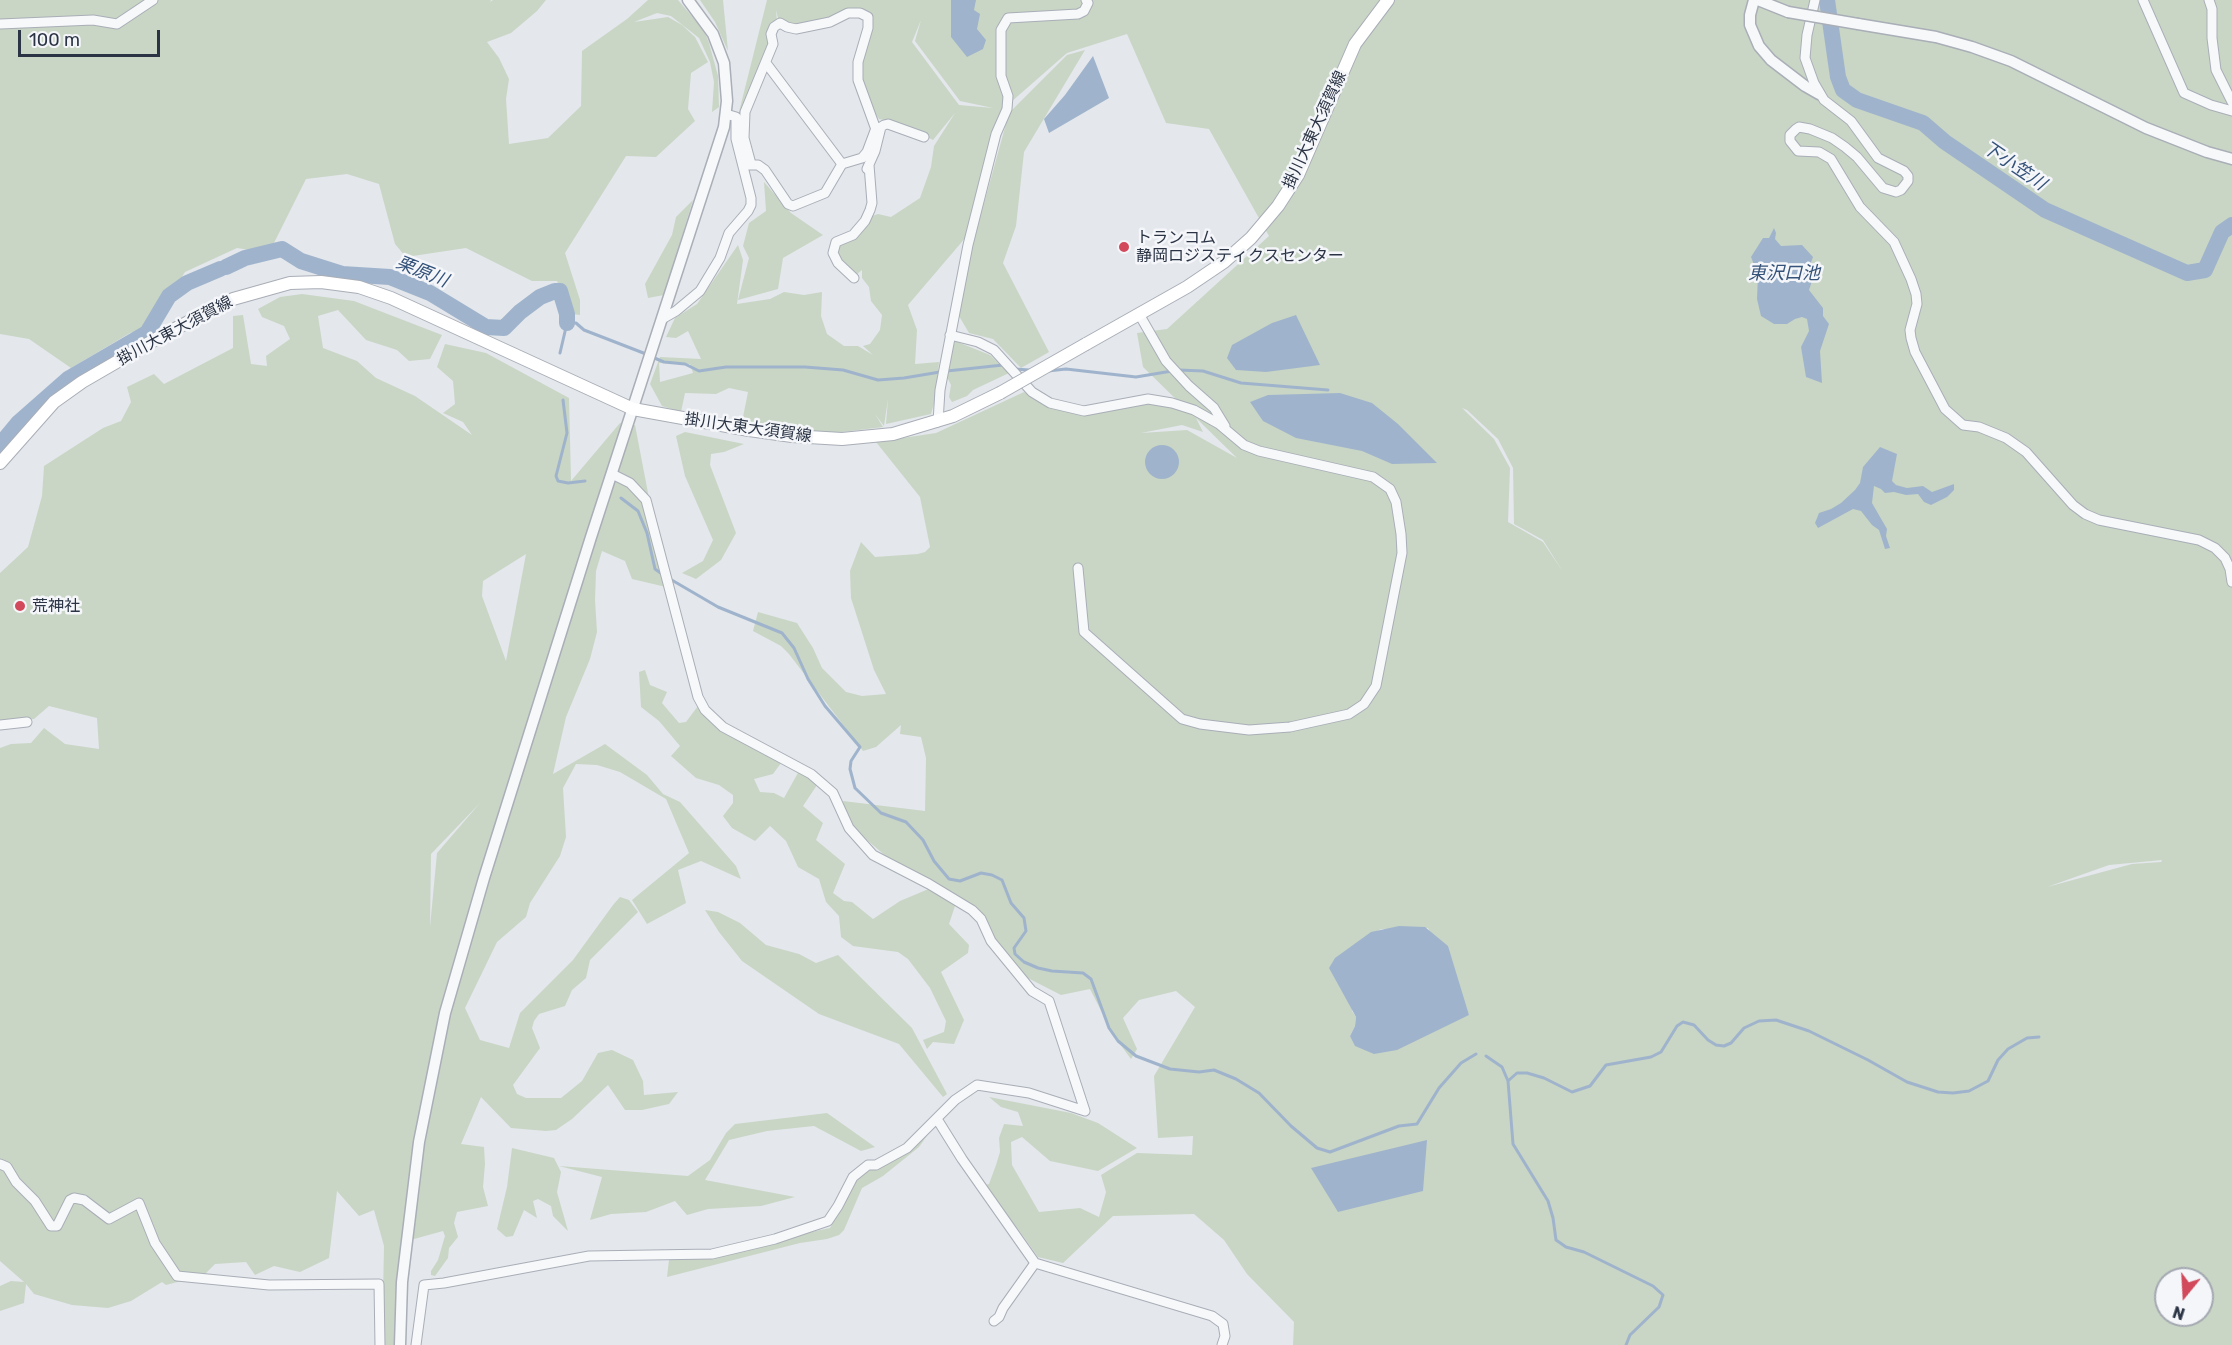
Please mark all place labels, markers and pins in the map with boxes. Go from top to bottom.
place label: トランコム 静岡ロジスティクスセンター [1136,228,1344,266]
marker: トランコム 静岡ロジスティクスセンター [1117,240,1131,254]
place label: 荒神社 [32,596,80,616]
marker: 荒神社 [13,599,27,613]

